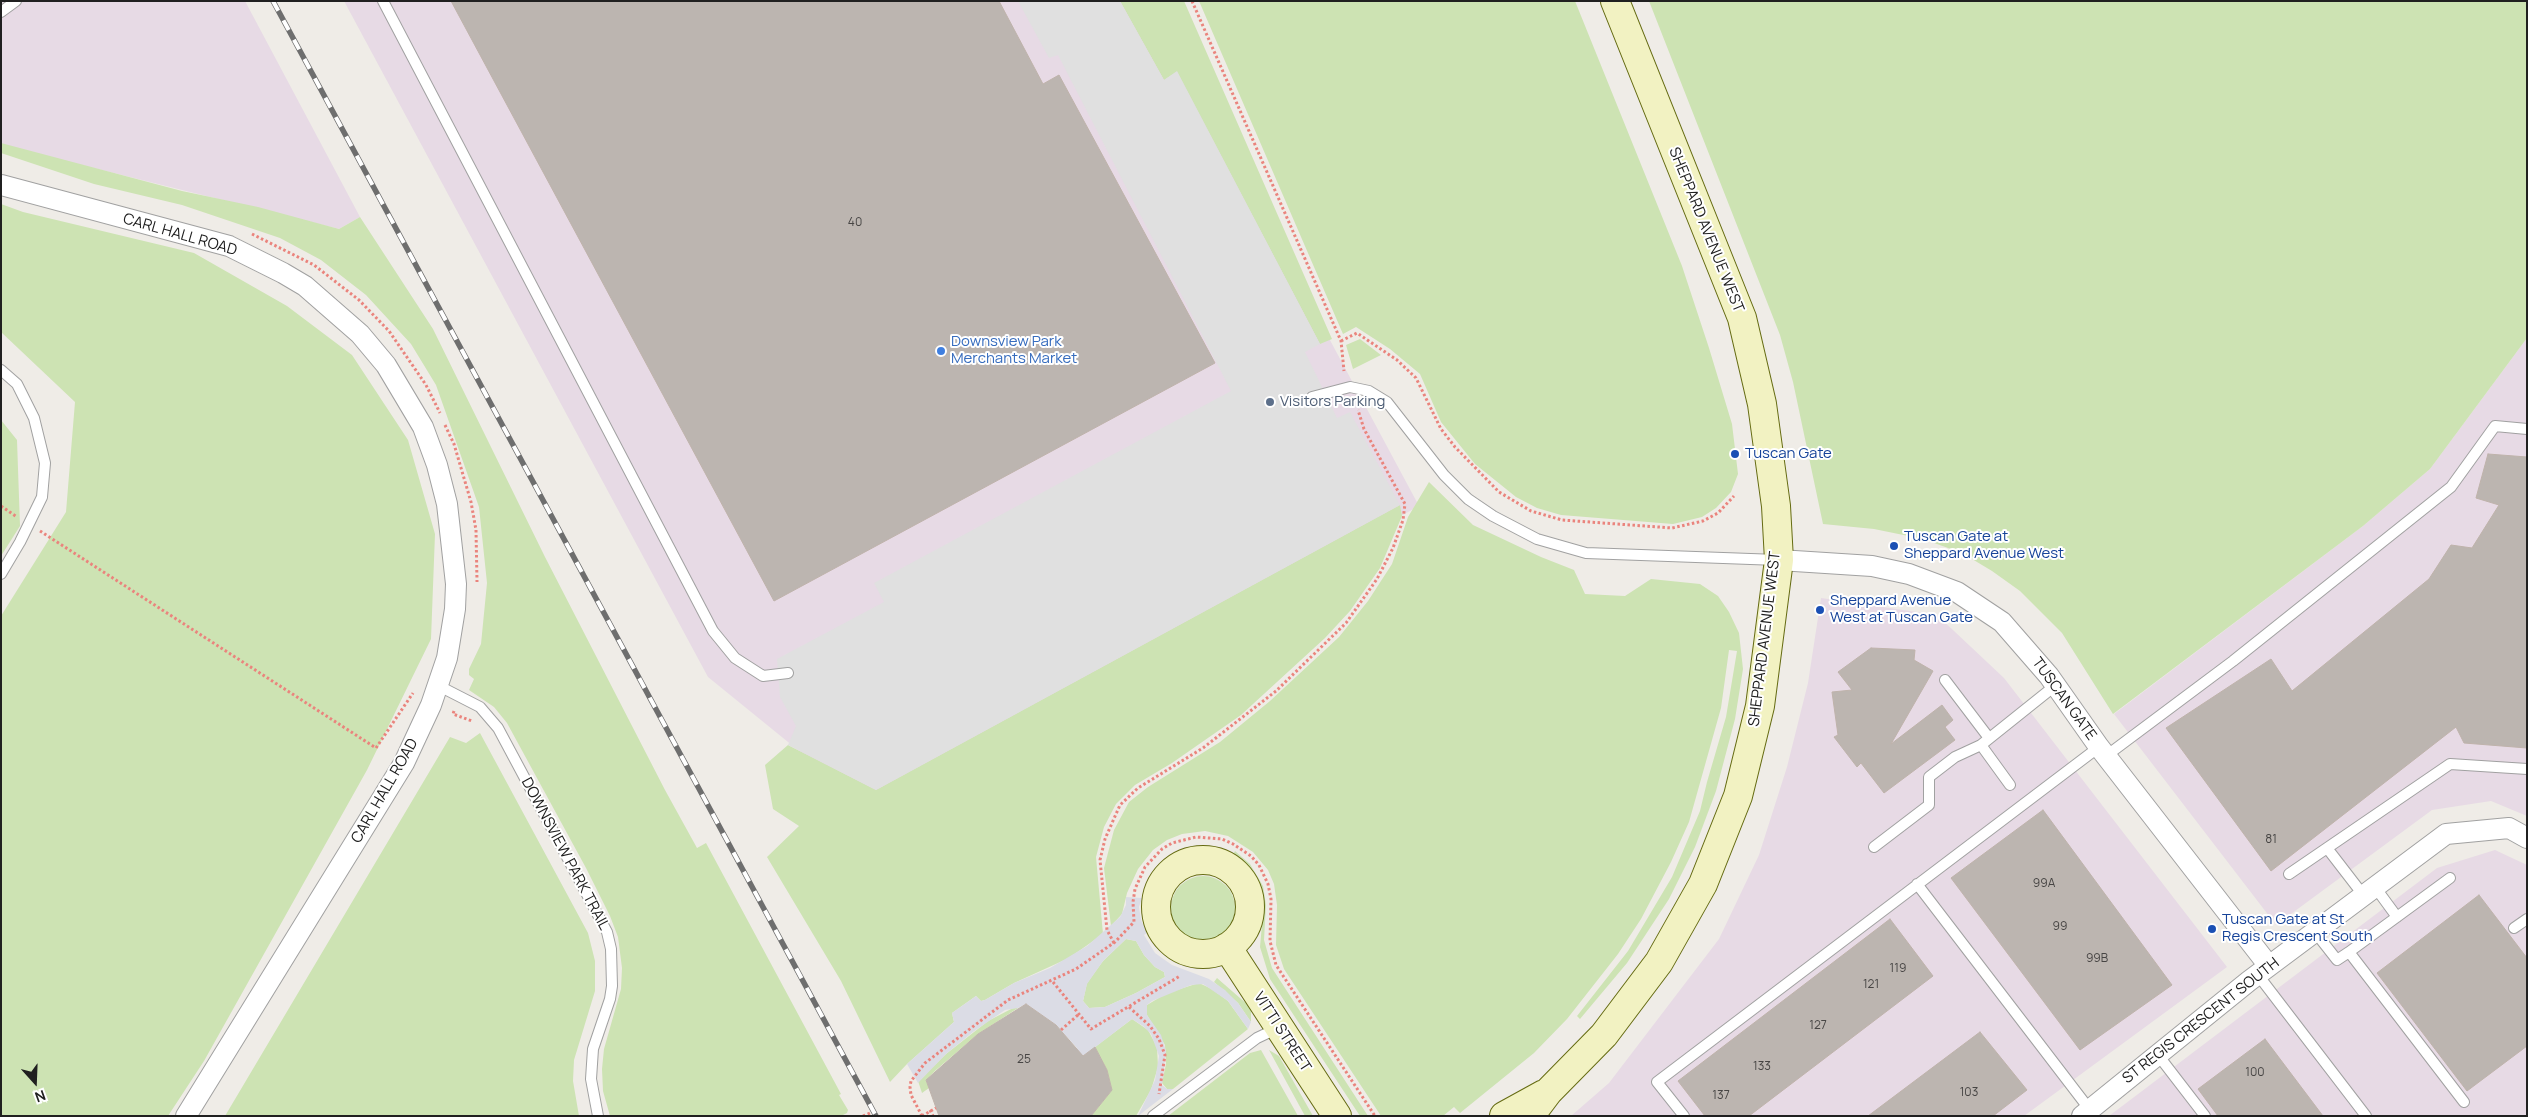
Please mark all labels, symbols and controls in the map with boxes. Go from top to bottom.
street label: SHEPPARD AVENUE WEST [1665,145,1747,315]
street label: CARL HALL ROAD [121,210,239,260]
house number: 40 [848,216,862,230]
place label: Downsview Park Merchants Market [951,333,1077,368]
marker: Downsview Park Merchants Market [935,345,947,357]
place label: Visitors Parking [1280,393,1385,411]
marker: Visitors Parking [1264,396,1276,408]
place label: Tuscan Gate [1745,445,1832,463]
marker: Tuscan Gate [1729,448,1741,460]
place label: Tuscan Gate at Sheppard Avenue West [1904,528,2064,563]
marker: Tuscan Gate at Sheppard Avenue West [1888,540,1900,552]
street label: SHEPPARD AVENUE WEST [1745,550,1785,728]
place label: Sheppard Avenue West at Tuscan Gate [1830,592,1973,627]
marker: Sheppard Avenue West at Tuscan Gate [1814,604,1826,616]
street label: TUSCAN GATE [2028,654,2100,744]
street label: CARL HALL ROAD [348,736,422,846]
street label: DOWNSVIEW PARK TRAIL [517,775,613,933]
house number: 81 [2265,833,2277,847]
house number: 99A [2033,877,2055,891]
place label: Tuscan Gate at St Regis Crescent South [2222,911,2373,946]
house number: 99 [2053,920,2067,934]
marker: Tuscan Gate at St Regis Crescent South [2206,923,2218,935]
house number: 99B [2086,952,2108,966]
street label: ST REGIS CRESCENT SOUTH [2119,954,2283,1088]
house number: 119 [1890,962,1906,976]
house number: 121 [1863,978,1879,992]
street label: VITTI STREET [1250,989,1314,1075]
house number: 127 [1809,1019,1827,1033]
house number: 25 [1017,1053,1031,1067]
north arrow [10,1057,60,1107]
house number: 133 [1753,1060,1771,1074]
house number: 100 [2245,1066,2265,1080]
text: N [32,1086,48,1107]
house number: 103 [1960,1086,1978,1100]
house number: 137 [1712,1089,1730,1103]

